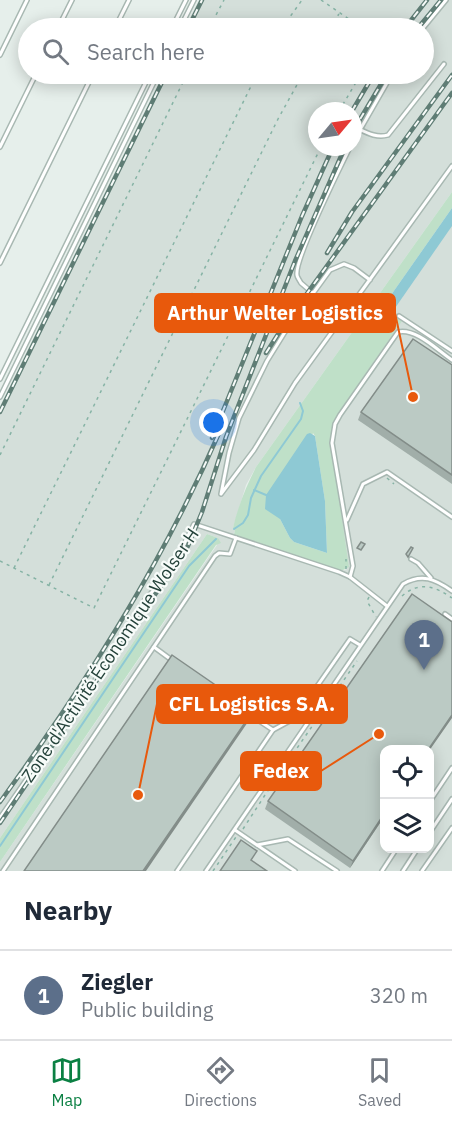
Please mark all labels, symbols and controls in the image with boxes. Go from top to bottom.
search box [18,18,434,84]
icon: search [39,35,72,68]
text: Search here [87,37,205,66]
north arrow [308,102,362,156]
callout: Arthur Welter Logistics [155,294,395,332]
text: Arthur Welter Logistics [167,299,383,326]
your location [199,408,228,437]
street label: Zone d'Activité Économique Wolser H [16,524,204,786]
pin: 1 [404,620,444,670]
callout: CFL Logistics S.A. [157,685,347,723]
text: CFL Logistics S.A. [169,690,335,717]
map controls [380,745,434,853]
button: locate [380,745,434,799]
callout: Fedex [241,752,321,790]
text: Fedex [253,757,309,784]
button: layers [380,799,434,853]
text: Nearby [24,893,112,927]
text: Ziegler [81,967,153,996]
text: 1 [38,982,50,1009]
text: 320 m [370,982,428,1009]
text: Public building [81,996,213,1023]
tab: Map [50,1054,83,1110]
tab: Directions [184,1054,257,1110]
tab: Saved [358,1054,402,1110]

